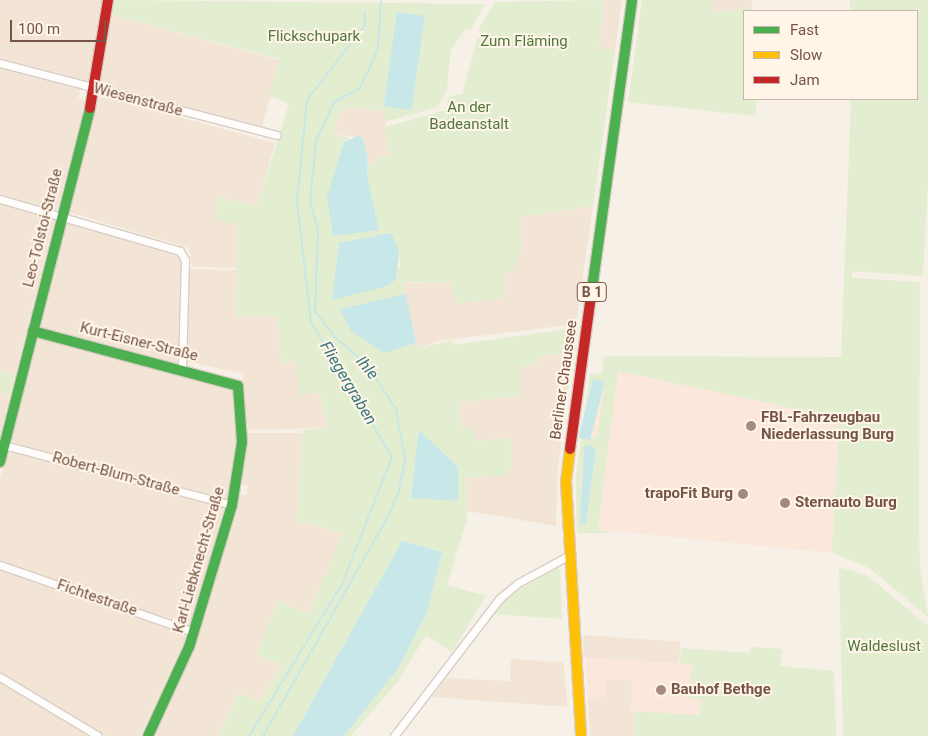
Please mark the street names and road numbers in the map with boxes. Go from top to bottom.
street label: Wiesenstraße [92,79,184,121]
street label: Leo-Tolstoi-Straße [20,167,66,289]
road number: B 1 [576,280,608,304]
street label: Kurt-Eisner-Straße [78,319,200,365]
street label: Berliner Chaussee [547,319,581,441]
street label: Robert-Blum-Straße [50,448,182,500]
street label: Karl-Liebknecht-Straße [170,485,228,635]
street label: Fichtestraße [55,576,139,620]

